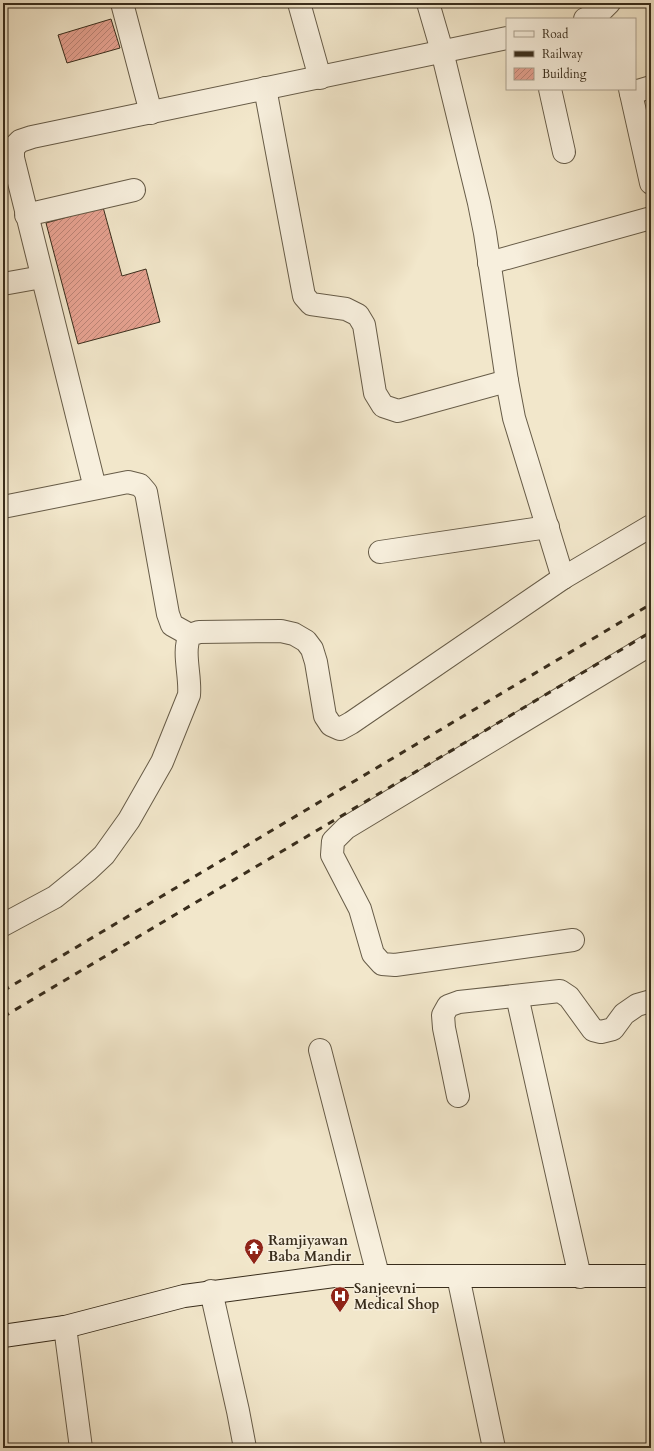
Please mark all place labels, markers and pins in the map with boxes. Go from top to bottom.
place label: Ramjiyawan Baba Mandir [268,1231,351,1266]
temple icon: Ramjiyawan Baba Mandir [243,1237,265,1265]
place label: Sanjeevni Medical Shop [354,1279,439,1314]
hospital icon: Sanjeevni Medical Shop [329,1285,351,1313]

